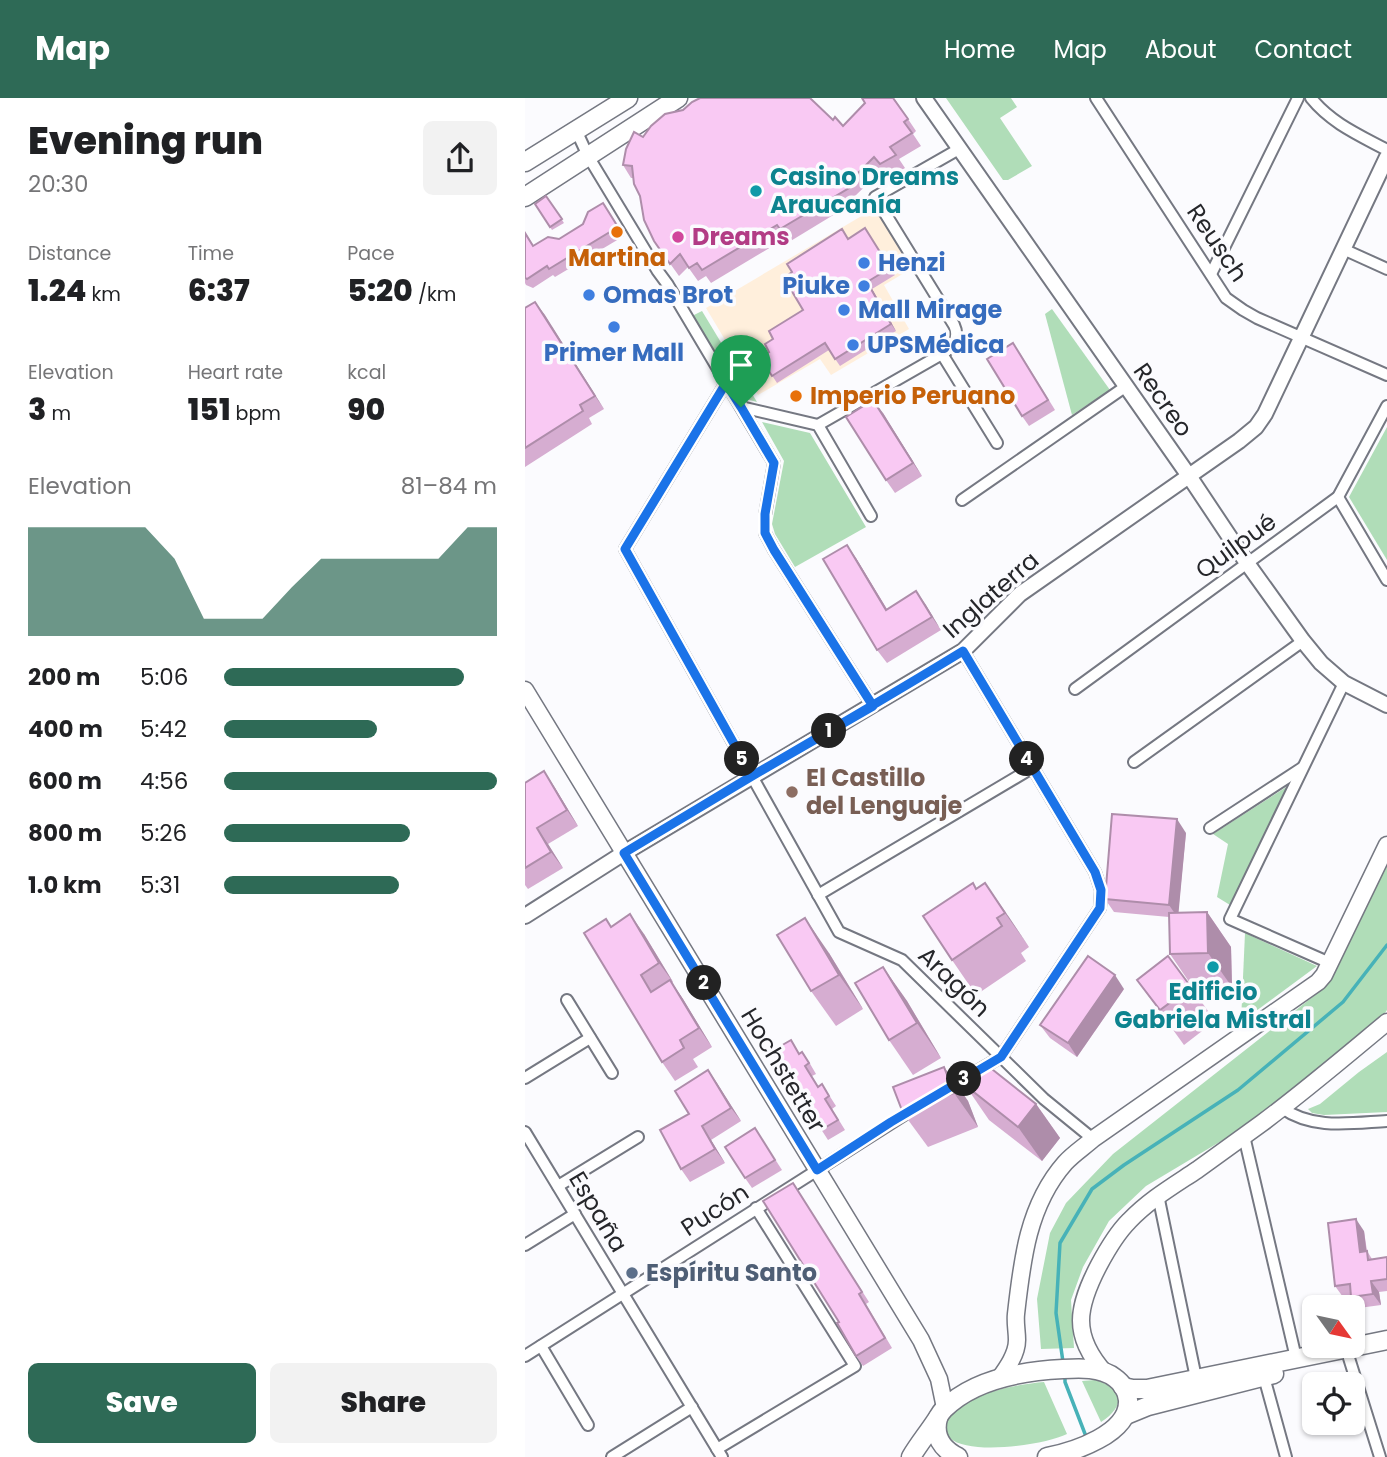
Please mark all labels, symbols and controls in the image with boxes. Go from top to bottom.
text: Map [35,25,110,72]
text: Home [944,33,1016,66]
text: Map [1054,33,1107,66]
text: About [1145,33,1216,66]
text: Contact [1254,33,1352,66]
text: Evening run [28,114,263,167]
button: share [423,121,497,195]
place label: Casino Dreams Araucanía [770,160,959,221]
text: 20:30 [28,168,89,200]
marker: Casino Dreams Araucanía [748,183,764,199]
street label: Reusch [1179,197,1256,288]
place label: Dreams [692,220,790,253]
marker: Martina [609,224,625,240]
marker: Dreams [670,229,686,245]
text: Distance [28,240,111,267]
text: Time [188,240,234,267]
text: Pace [347,240,395,267]
place label: Martina [568,241,666,274]
place label: Henzi [878,246,946,279]
marker: Henzi [856,255,872,271]
text: 1.24 [28,269,86,312]
text: 6:37 [188,269,250,312]
text: 5:20 [347,269,413,312]
place label: Piuke [782,269,850,302]
place label: Omas Brot [603,278,733,311]
marker: Piuke [856,278,872,294]
text: km [86,281,121,308]
text: /km [413,281,456,308]
marker: Omas Brot [581,287,597,303]
place label: Mall Mirage [858,293,1003,326]
marker: Mall Mirage [836,302,852,318]
marker: Primer Mall [606,319,622,335]
place label: UPSMédica [867,328,1005,361]
pin [711,335,771,407]
place label: Primer Mall [544,336,684,369]
marker: UPSMédica [845,337,861,353]
icon: arrive [722,346,760,384]
street label: Recreo [1126,356,1201,443]
text: Elevation [28,359,114,386]
text: Heart rate [188,359,283,386]
text: kcal [347,359,386,386]
place label: Imperio Peruano [810,379,1015,412]
text: 3 [28,388,46,431]
text: 151 [188,388,231,431]
text: 90 [347,388,385,431]
marker: Imperio Peruano [788,388,804,404]
text: m [46,400,71,427]
text: bpm [231,400,281,427]
text: Elevation [28,470,132,502]
text: 81–84 m [401,470,497,502]
street label: Quilpué [1189,505,1283,586]
street label: Inglaterra [936,544,1046,646]
text: 200 m [28,661,100,693]
text: 5:06 [140,661,188,693]
text: 400 m [28,713,103,745]
text: 5:42 [140,713,187,745]
pin: 1 [811,714,847,748]
text: 1 [825,717,832,744]
pin: 5 [725,742,759,776]
pin: 4 [1009,742,1045,776]
text: 5 [735,745,748,772]
text: 4 [1020,745,1033,772]
place label: El Castillo del Lenguaje [806,761,962,822]
text: 600 m [28,765,102,797]
text: 4:56 [140,765,188,797]
marker: El Castillo del Lenguaje [784,784,800,800]
text: 800 m [28,817,102,849]
text: 5:26 [140,817,187,849]
text: 1.0 km [28,869,102,901]
text: 5:31 [140,869,180,901]
street label: Aragón [911,939,998,1024]
marker: Edificio Gabriela Mistral [1205,959,1221,975]
pin: 2 [687,966,721,1001]
text: 2 [698,969,709,996]
place label: Edificio Gabriela Mistral [1114,975,1312,1036]
street label: Hochstetter [733,1002,833,1138]
pin: 3 [947,1062,982,1096]
text: 3 [958,1065,969,1092]
street label: España [561,1165,635,1258]
street label: Pucón [674,1175,755,1244]
place label: Espíritu Santo [646,1256,817,1289]
marker: Espíritu Santo [624,1265,640,1281]
north arrow [1302,1295,1365,1358]
map controls [1302,1295,1365,1435]
button: Save [28,1363,256,1443]
button: Share [270,1363,497,1443]
button: locate [1302,1372,1365,1435]

